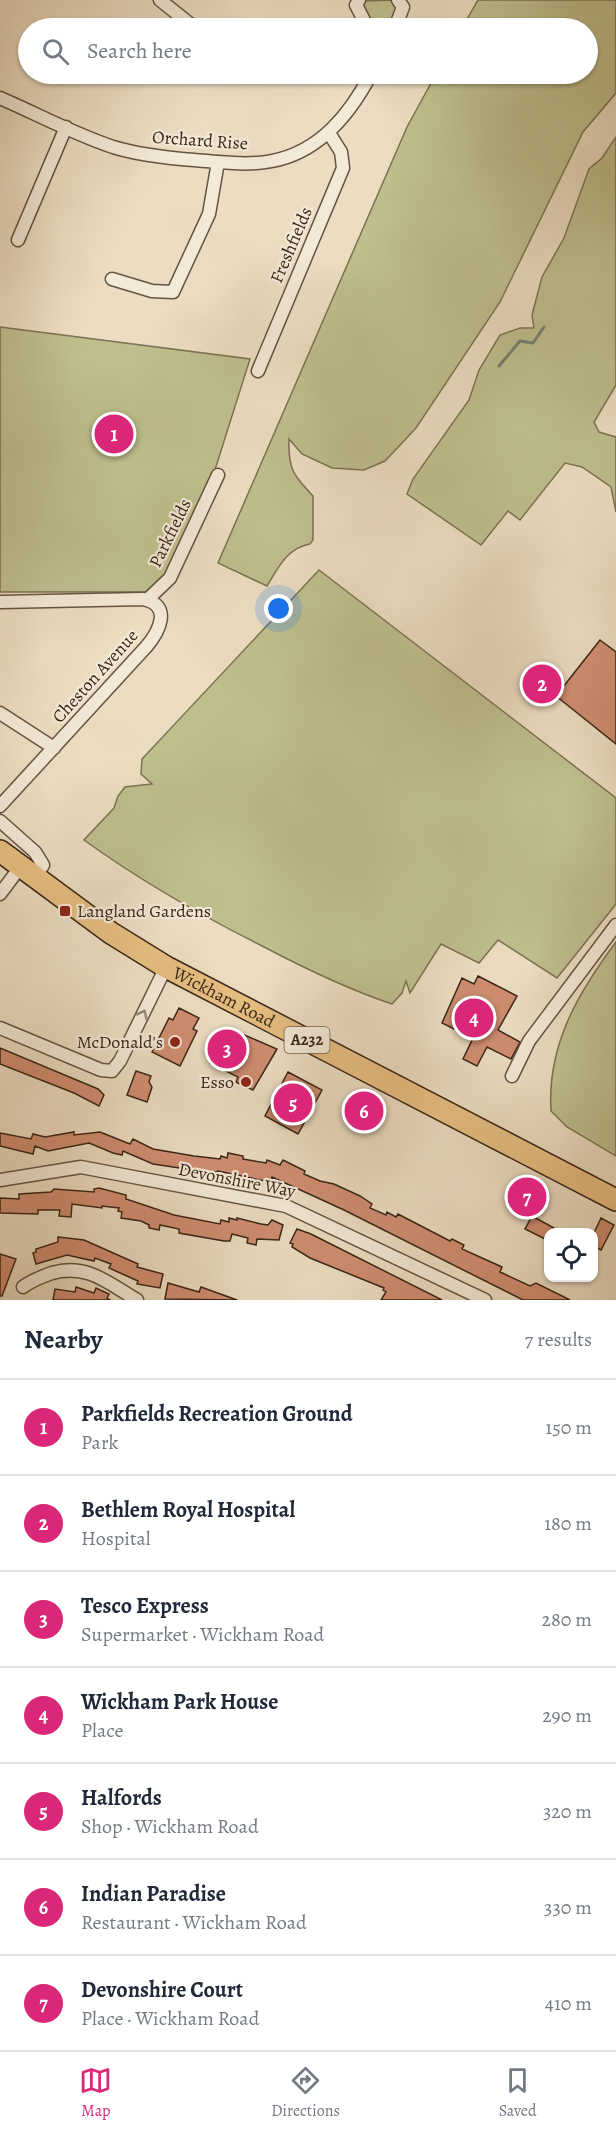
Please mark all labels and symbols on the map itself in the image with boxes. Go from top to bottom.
street label: Orchard Rise [151,125,249,155]
street label: Freshfields [264,203,318,287]
pin: 1 [94,412,134,456]
street label: Parkfields [143,495,197,571]
your location [264,594,293,623]
street label: Cheston Avenue [47,624,143,728]
pin: 2 [522,662,562,706]
place label: Langland Gardens [77,899,211,923]
marker: Langland Gardens [58,904,72,918]
street label: Wickham Road [168,960,279,1034]
pin: 4 [454,996,494,1040]
one-way arrow [135,1010,147,1021]
pin: 3 [208,1026,246,1072]
road number: A232 [284,1027,330,1053]
place label: McDonald's [77,1030,163,1054]
marker: McDonald's [168,1035,182,1049]
place label: Esso [200,1070,234,1094]
marker: Esso [239,1075,253,1089]
pin: 5 [274,1080,312,1126]
pin: 6 [344,1088,384,1134]
street label: Devonshire Way [176,1157,299,1203]
pin: 7 [508,1174,546,1220]

